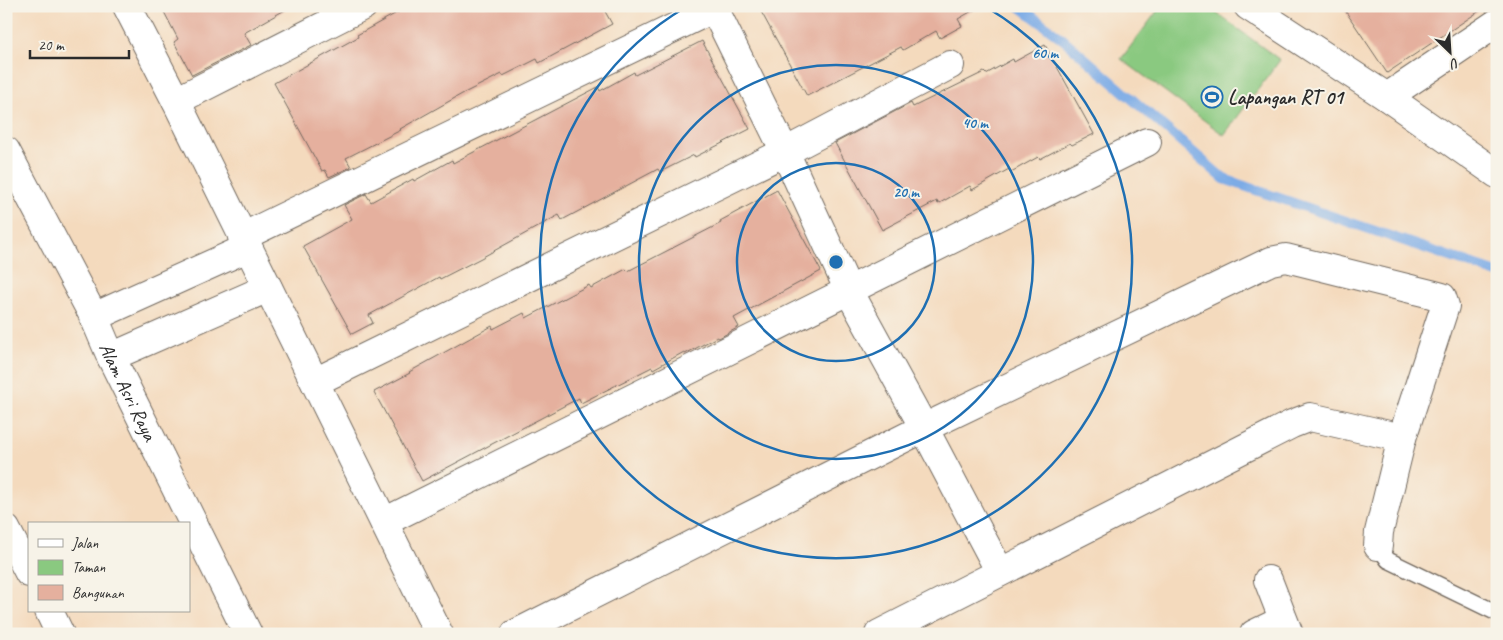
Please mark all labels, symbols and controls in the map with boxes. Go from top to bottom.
scale bar [30,28,129,60]
north arrow [1426,28,1476,78]
text: 20 m [38,36,65,55]
text: 60 m [1032,44,1059,63]
text: U [1446,54,1462,74]
sports icon: Lapangan RT 01 [1200,85,1224,109]
place label: Lapangan RT 01 [1228,85,1345,110]
text: 40 m [962,114,989,133]
text: 20 m [893,183,920,202]
centre of rings [827,253,845,271]
street label: Alam Asri Raya [94,339,163,446]
legend [28,522,190,612]
text: Jalan [71,534,99,553]
text: Taman [72,558,105,577]
text: Bangunan [72,584,125,603]

